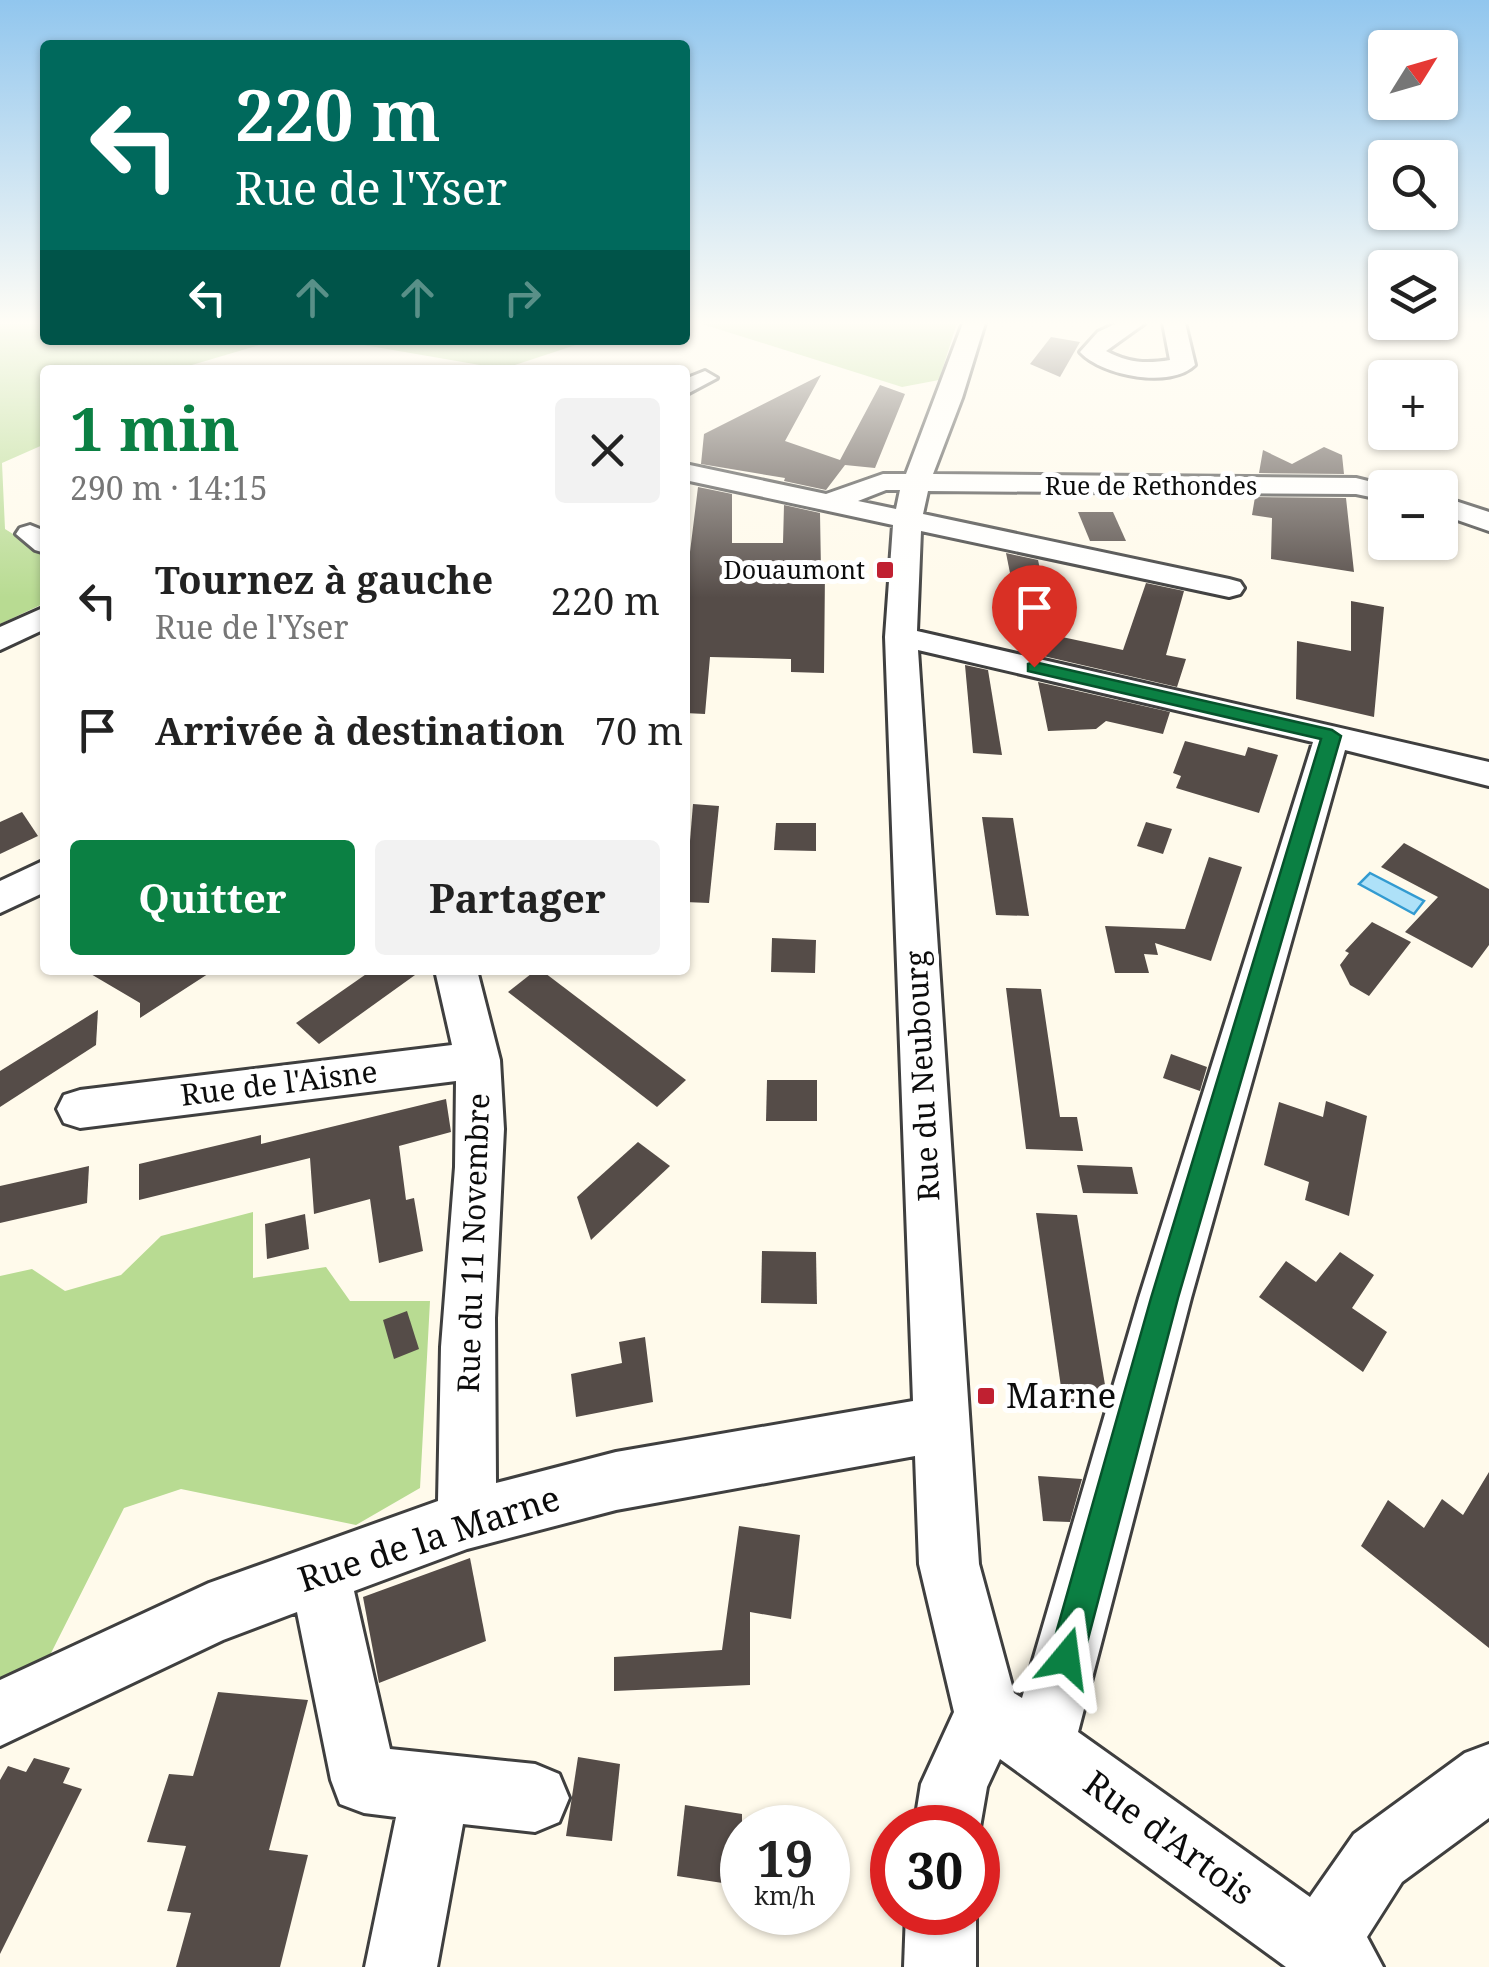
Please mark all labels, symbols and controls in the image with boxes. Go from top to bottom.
north arrow [1368,30,1458,120]
map controls [1368,30,1458,560]
text: 220 m [235,66,441,162]
icon: left [70,80,200,210]
button: search [1368,140,1458,230]
text: Rue de l'Yser [235,157,507,218]
button: layers [1368,250,1458,340]
icon: left [180,270,235,325]
icon: ahead [285,270,340,325]
icon: ahead [390,270,445,325]
icon: right [495,270,550,325]
button: + [1368,360,1458,450]
text: 1 min [70,387,240,469]
button: close [555,398,660,503]
text: 290 m · 14:15 [70,466,268,509]
street label: Rue de Rethondes [1045,468,1257,502]
button: − [1368,470,1458,560]
place label: Douaumont [724,552,865,586]
text: Tournez à gauche [155,553,493,605]
marker: Douaumont [874,559,896,581]
pin [992,565,1077,668]
icon: left [70,573,125,628]
text: 220 m [550,574,660,626]
icon: arrive [1007,580,1062,635]
text: Rue de l'Yser [155,605,349,648]
icon: arrive [70,703,125,758]
text: Arrivée à destination [155,704,565,756]
text: 70 m [595,704,683,756]
button: Quitter [70,840,355,955]
button: Partager [375,840,660,955]
street label: Rue du Neubourg [894,950,949,1202]
street label: Rue de l'Aisne [178,1050,380,1115]
street label: Rue du 11 Novembre [447,1092,498,1393]
place label: Marne [1006,1371,1116,1418]
marker: Marne [975,1385,997,1407]
street label: Rue de la Marne [292,1473,565,1602]
position arrow [1014,1606,1118,1710]
street label: Rue d'Artois [1075,1759,1265,1915]
speed limit sign: 30 [870,1805,1000,1935]
text: 19 [757,1824,813,1892]
text: km/h [754,1878,816,1912]

